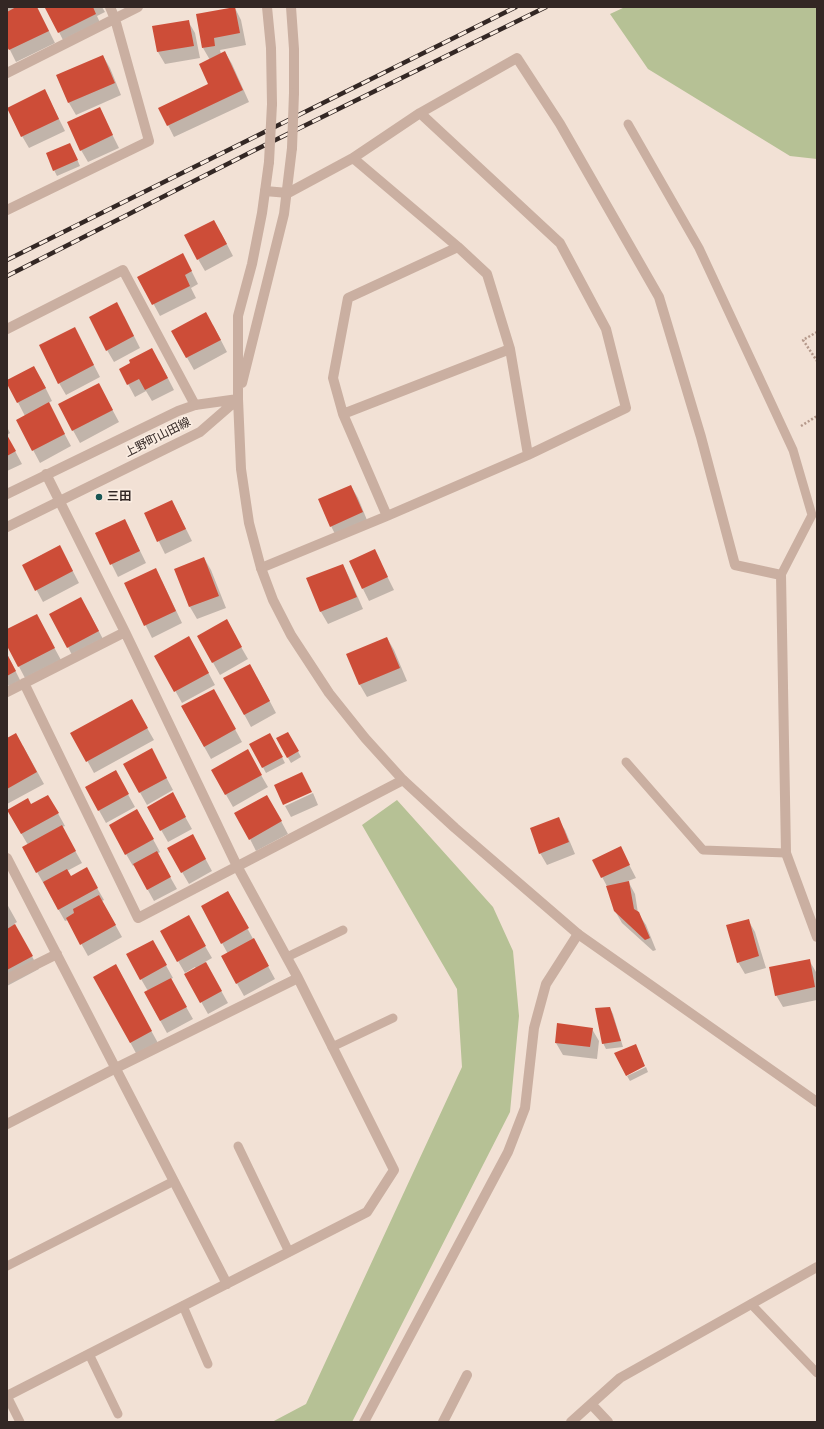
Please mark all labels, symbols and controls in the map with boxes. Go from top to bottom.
street label: 上野町山田線 [123,415,193,461]
place label: 三田 [107,490,131,504]
marker: 三田 [94,492,104,502]

